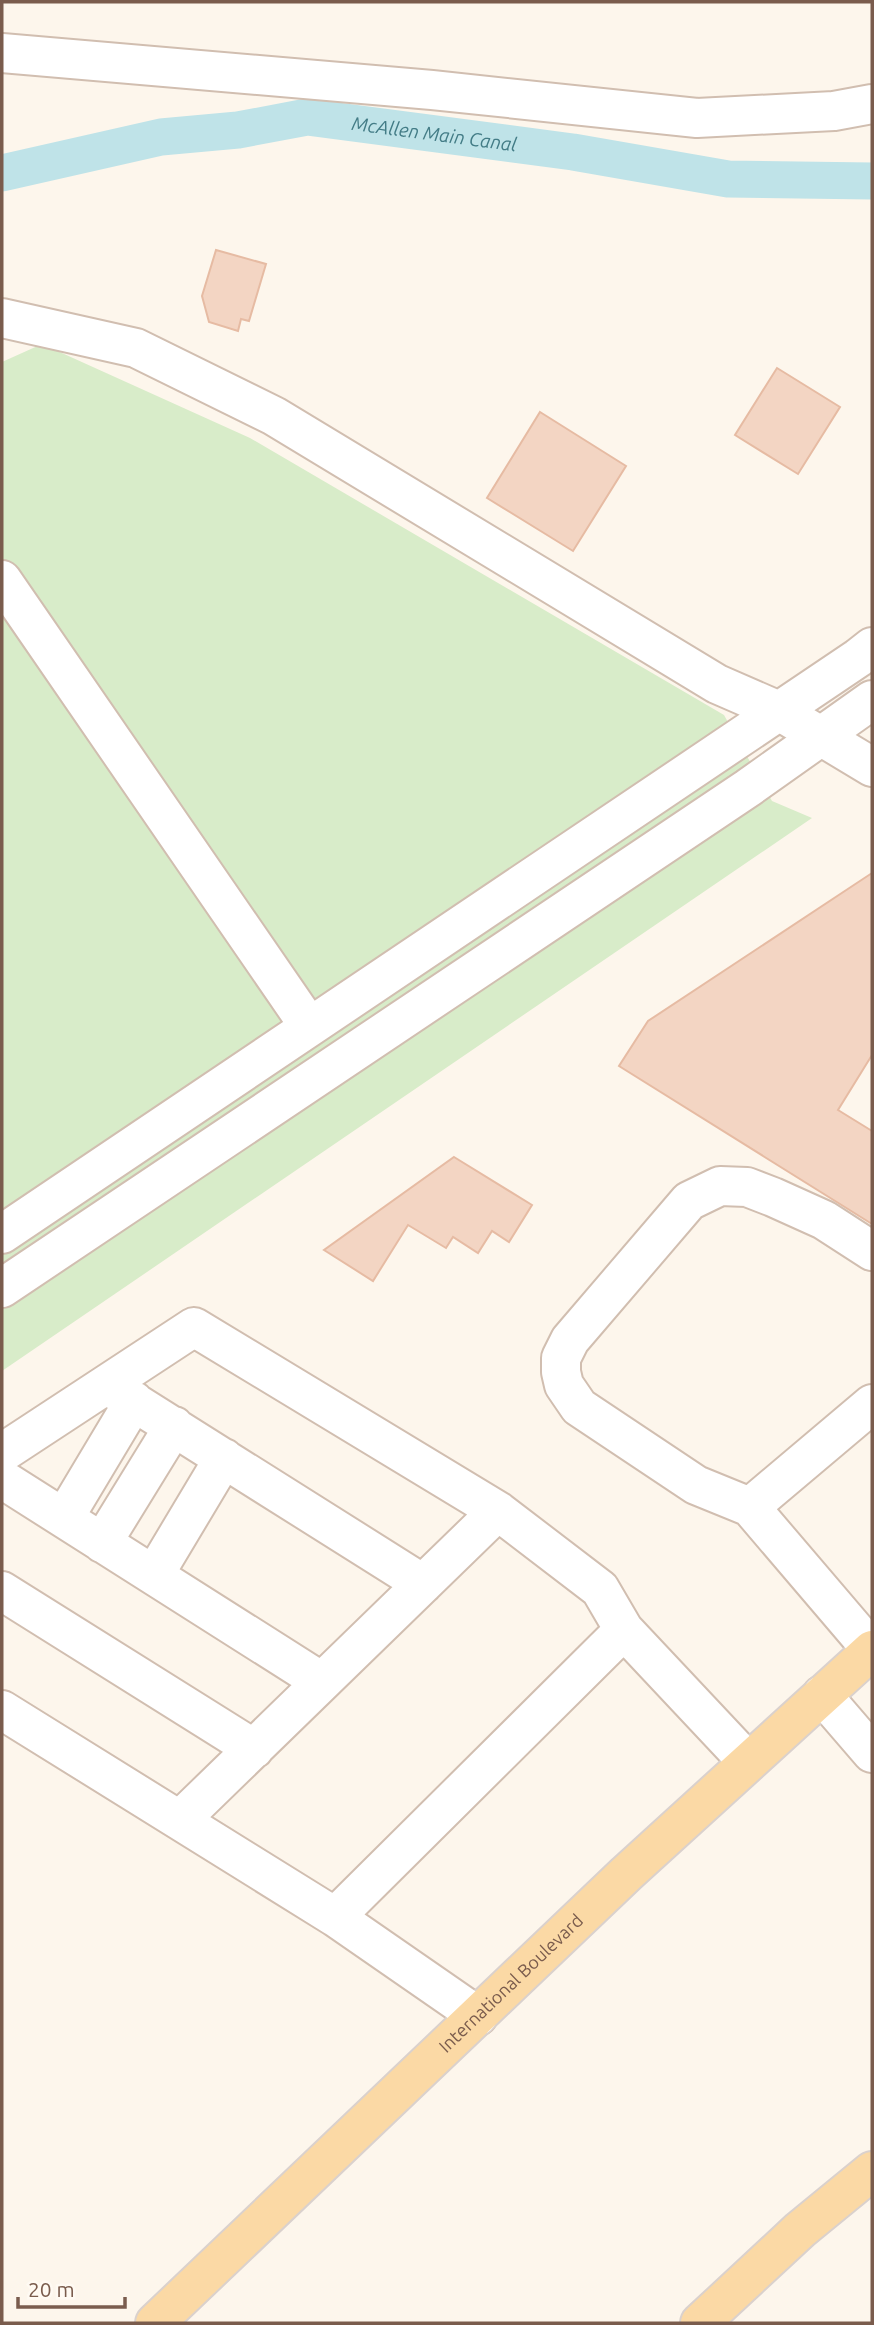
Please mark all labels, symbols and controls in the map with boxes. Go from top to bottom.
water label: McAllen Main Canal [351,112,519,156]
street label: International Boulevard [434,1910,586,2056]
scale bar [18,2266,124,2310]
text: 20 m [28,2277,75,2301]

